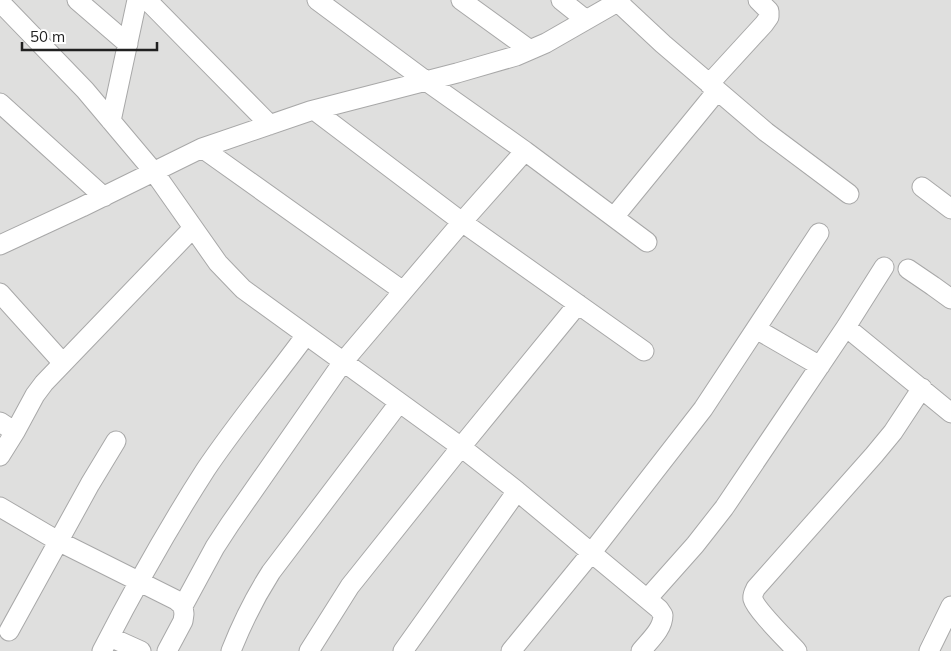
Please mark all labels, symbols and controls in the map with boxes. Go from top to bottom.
scale bar [22,20,158,52]
text: 50 m [30,27,65,46]

